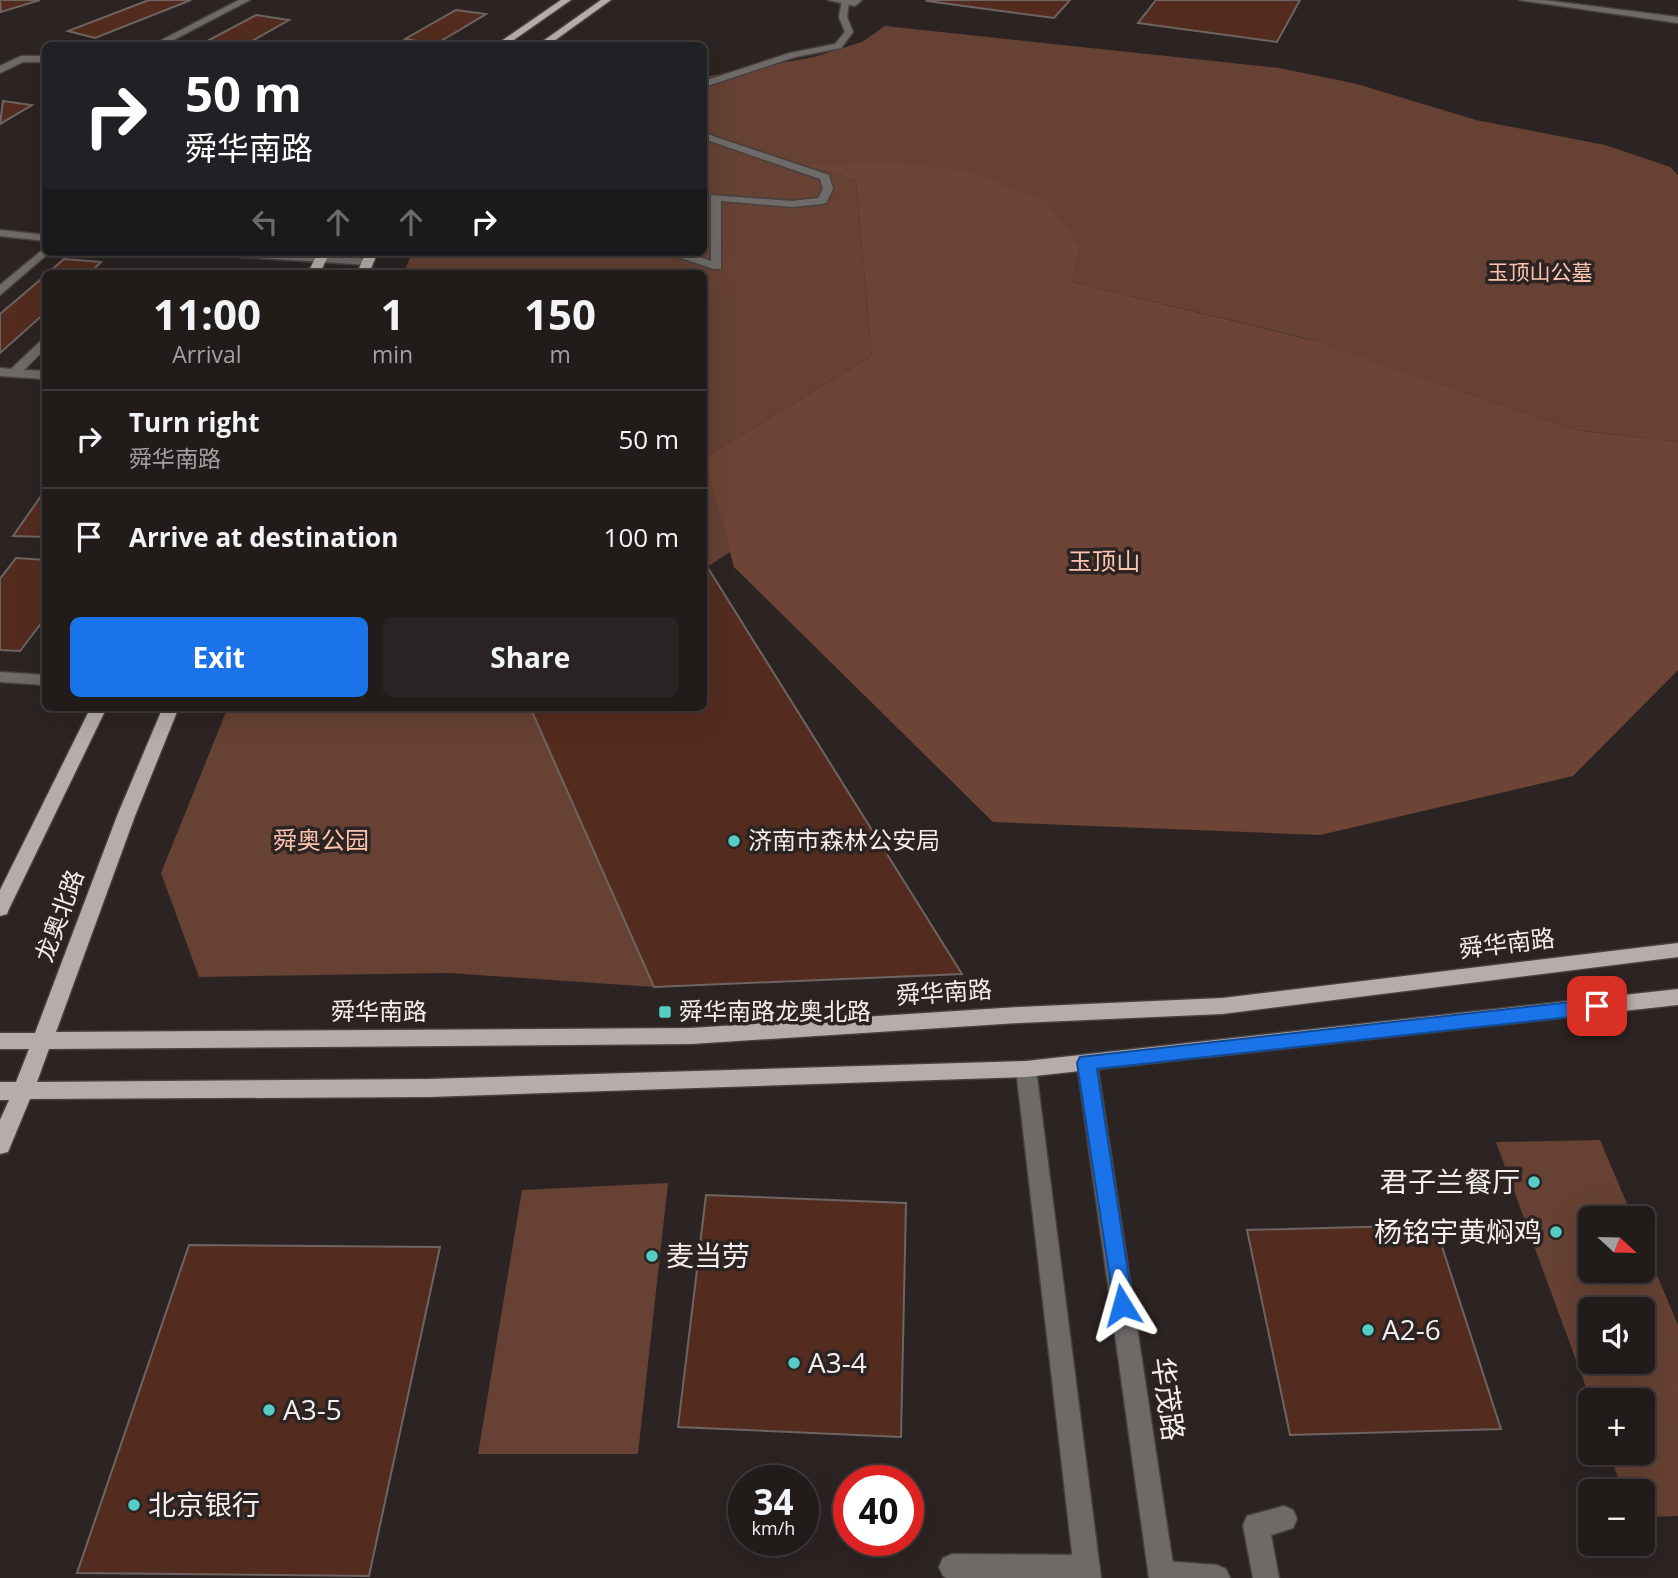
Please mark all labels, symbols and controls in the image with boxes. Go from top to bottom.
text: 50 m [185,60,302,126]
icon: right [70,70,161,161]
text: 舜华南路 [185,126,313,169]
icon: left [246,203,284,241]
icon: ahead [319,203,357,241]
icon: ahead [392,203,430,241]
icon: right [465,203,503,241]
park label: 玉顶山公墓 [1488,258,1593,286]
text: 11:00 [153,285,261,342]
text: 1 [380,285,405,342]
text: 150 [524,285,596,342]
text: Arrival [172,338,242,370]
text: min [372,338,413,370]
text: m [549,338,571,370]
text: Turn right [129,404,260,440]
icon: right [70,420,108,458]
text: 50 m [618,421,679,457]
text: 舜华南路 [129,442,221,474]
icon: arrive [70,518,108,556]
text: Arrive at destination [129,519,398,555]
text: 100 m [604,519,679,555]
park label: 玉顶山 [1068,544,1140,577]
button: Exit [70,617,368,697]
button: Share [382,617,679,697]
park label: 舜奥公园 [273,823,369,856]
place label: 济南市森林公安局 [748,823,940,856]
marker: 济南市森林公安局 [726,833,742,849]
street label: 龙奥北路 [27,865,91,966]
street label: 舜华南路 [1457,920,1556,965]
street label: 舜华南路 [895,972,993,1011]
pin [1567,976,1627,1036]
icon: arrive [1578,987,1616,1025]
street label: 舜华南路 [331,994,427,1027]
place label: 舜华南路龙奥北路 [679,994,871,1027]
marker: 舜华南路龙奥北路 [657,1004,673,1020]
place label: 君子兰餐厅 [1380,1162,1520,1200]
marker: 君子兰餐厅 [1526,1174,1542,1190]
north arrow [1578,1206,1656,1283]
map controls [1578,1206,1655,1556]
place label: 杨铭宇黄焖鸡 [1374,1212,1542,1250]
marker: 杨铭宇黄焖鸡 [1548,1224,1564,1240]
place label: 麦当劳 [666,1236,750,1274]
marker: 麦当劳 [644,1248,660,1264]
position arrow [1085,1268,1159,1342]
button: sound [1578,1297,1655,1374]
place label: A2-6 [1382,1310,1441,1348]
marker: A2-6 [1360,1322,1376,1338]
place label: A3-4 [808,1343,867,1381]
marker: A3-4 [786,1355,802,1371]
street label: 华茂路 [1144,1355,1194,1443]
button: + [1578,1388,1655,1465]
place label: A3-5 [283,1390,342,1428]
marker: A3-5 [261,1402,277,1418]
speed limit sign: 40 [833,1465,924,1556]
text: 34 [753,1478,794,1525]
button: − [1578,1479,1655,1556]
place label: 北京银行 [148,1485,260,1523]
marker: 北京银行 [126,1497,142,1513]
text: km/h [752,1516,795,1540]

